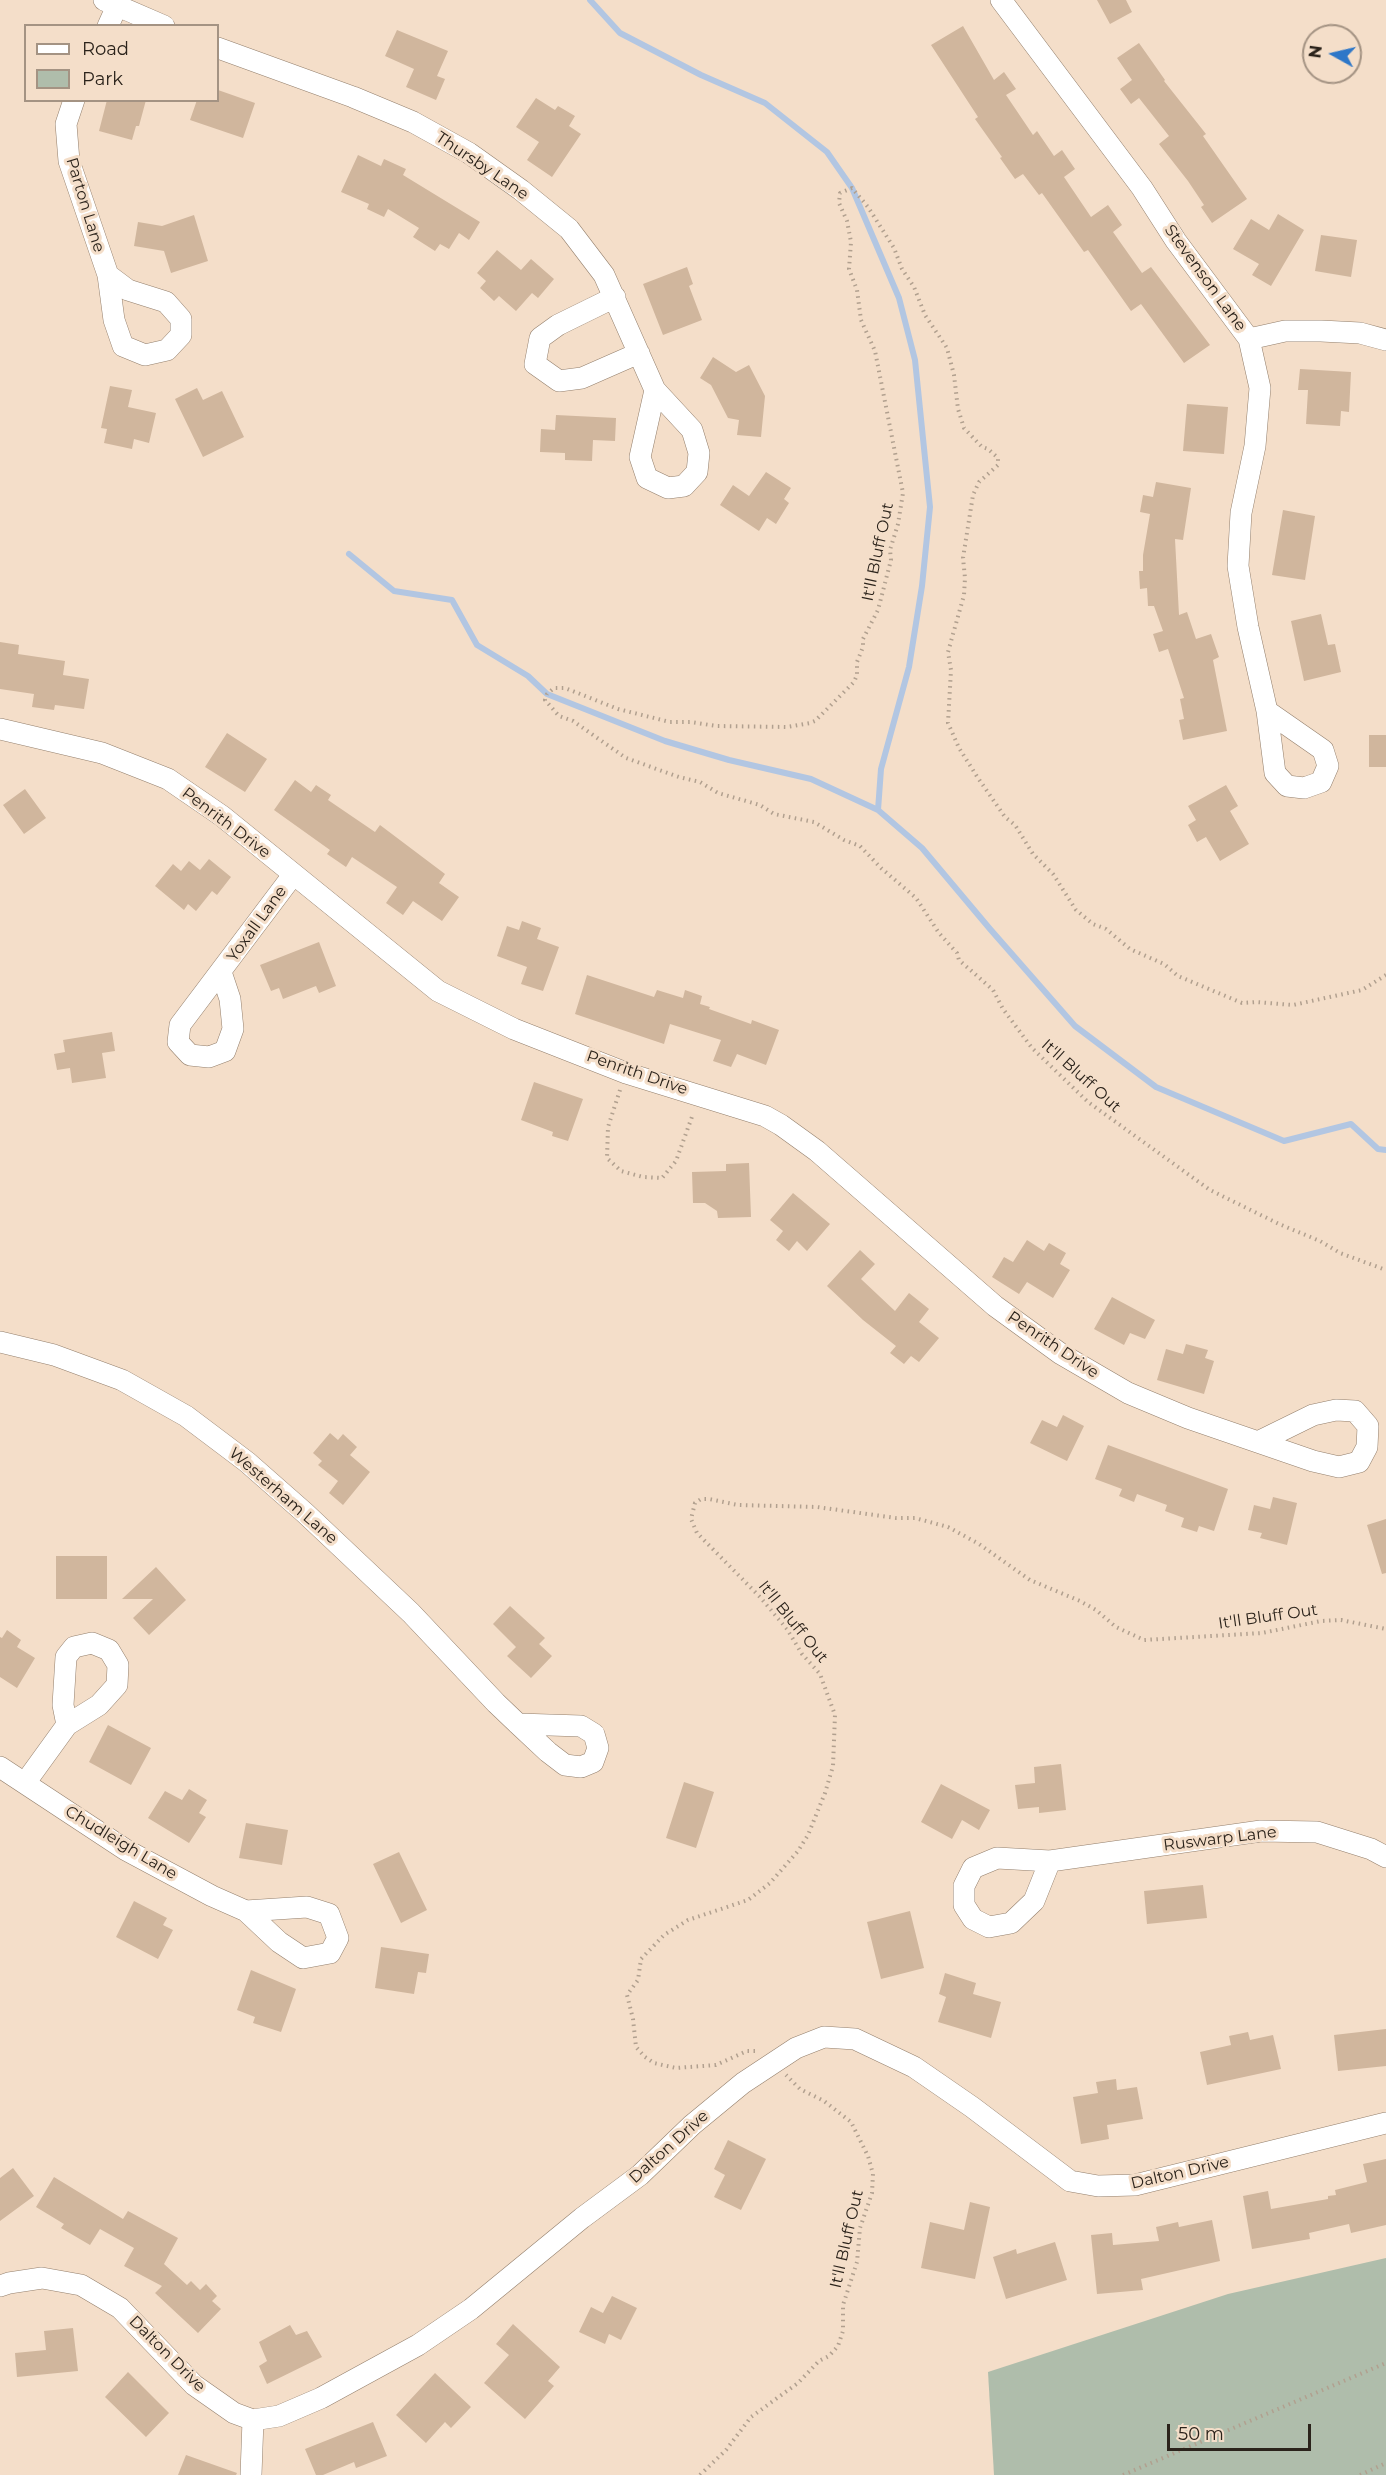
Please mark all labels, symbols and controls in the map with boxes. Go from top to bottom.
legend [24,24,219,102]
north arrow [1302,24,1362,84]
text: Road [82,38,129,60]
text: N [1305,44,1326,59]
text: Park [82,68,123,90]
street label: Thursby Lane [432,128,532,204]
street label: Parton Lane [62,155,108,255]
street label: Stevenson Lane [1160,221,1250,335]
street label: It'll Bluff Out [858,501,898,603]
street label: Penrith Drive [178,784,274,862]
street label: Yoxall Lane [223,882,291,966]
street label: It'll Bluff Out [1037,1035,1125,1117]
street label: Penrith Drive [584,1047,690,1099]
street label: Penrith Drive [1004,1308,1102,1382]
street label: Westerham Lane [225,1444,341,1548]
street label: It'll Bluff Out [754,1577,832,1667]
street label: It'll Bluff Out [1217,1601,1319,1633]
street label: Chudleigh Lane [61,1802,181,1884]
street label: Ruswarp Lane [1162,1823,1278,1855]
street label: Dalton Drive [625,2106,713,2188]
street label: Dalton Drive [1129,2152,1231,2194]
street label: It'll Bluff Out [826,2188,868,2290]
street label: Dalton Drive [125,2312,209,2396]
scale bar [1170,2412,1314,2450]
text: 50 m [1178,2423,1224,2445]

